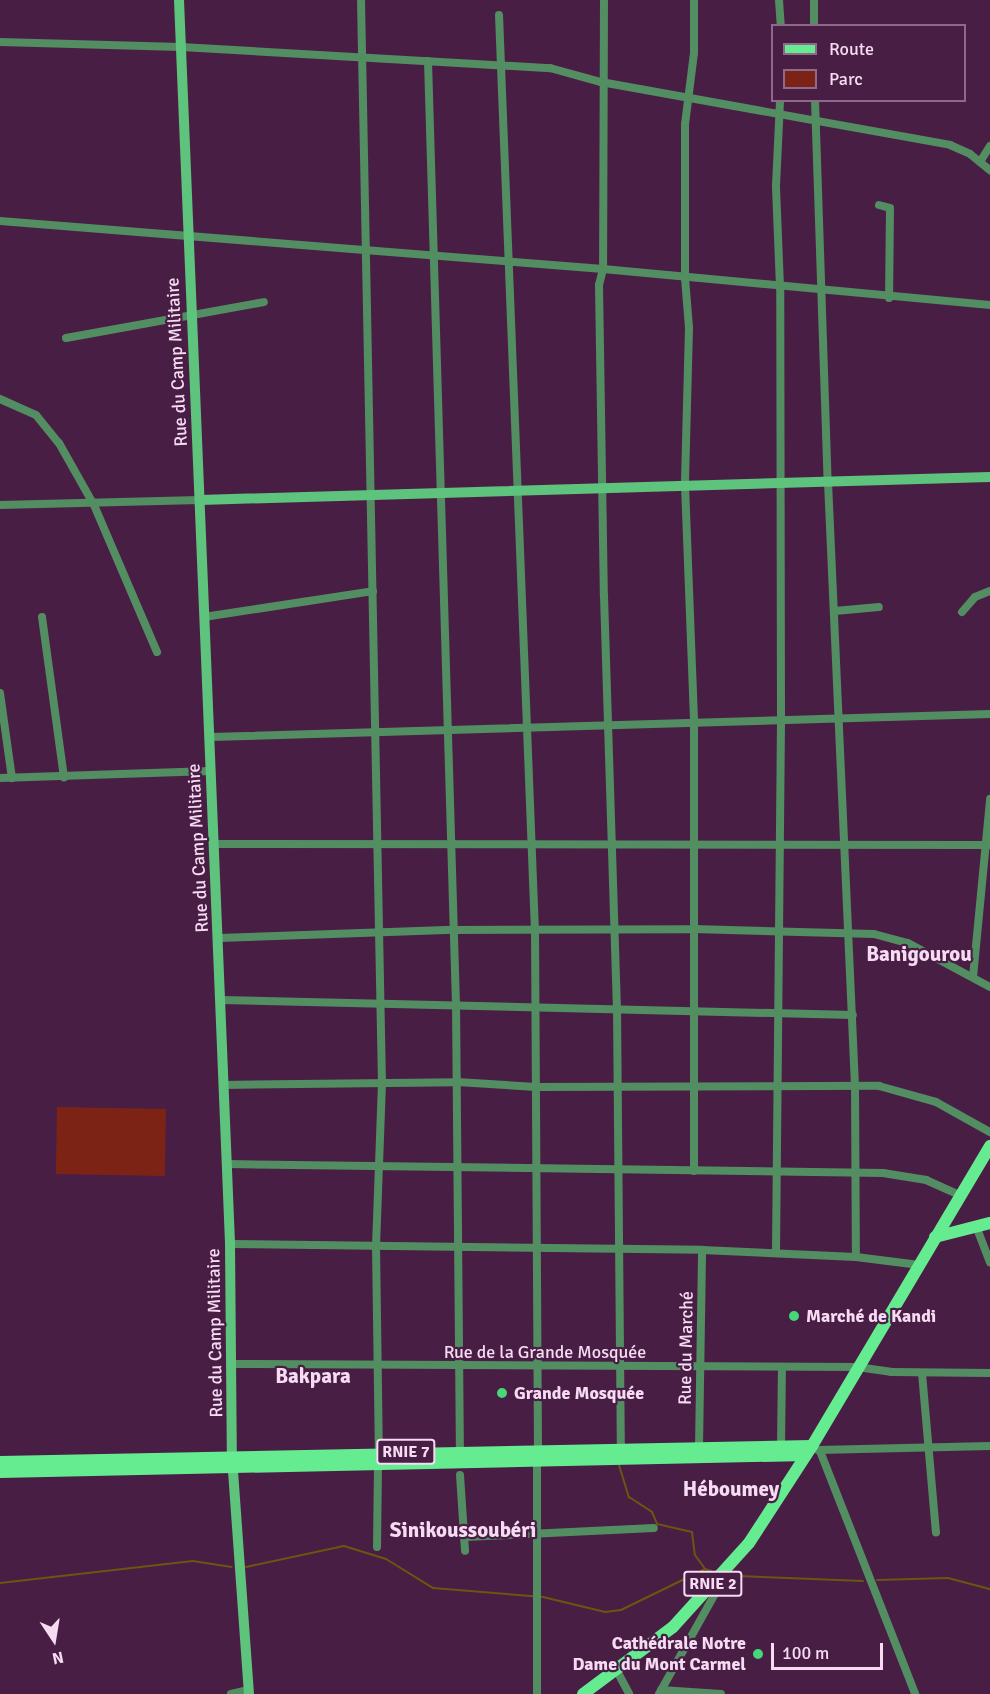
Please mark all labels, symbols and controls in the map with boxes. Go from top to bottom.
legend [771,24,966,102]
text: Route [829,38,874,60]
text: Parc [829,68,863,90]
street label: Rue du Camp Militaire [162,277,192,447]
street label: Rue du Camp Militaire [183,763,213,933]
district label: Banigourou [866,941,972,967]
street label: Rue du Camp Militaire [203,1248,227,1418]
street label: Rue du Marché [674,1291,698,1405]
place label: Marché de Kandi [806,1305,936,1327]
marker: Marché de Kandi [787,1309,801,1323]
street label: Rue de la Grande Mosquée [444,1341,646,1363]
district label: Bakpara [275,1363,351,1389]
place label: Grande Mosquée [514,1382,644,1404]
marker: Grande Mosquée [495,1386,509,1400]
road number: RNIE 7 [376,1439,436,1465]
district label: Héboumey [683,1476,779,1502]
district label: Sinikoussoubéri [390,1517,536,1543]
road number: RNIE 2 [683,1571,743,1597]
north arrow [24,1610,84,1670]
scale bar [774,1631,886,1669]
place label: Cathédrale Notre Dame du Mont Carmel [573,1633,746,1676]
text: 100 m [782,1642,829,1664]
text: N [50,1647,65,1669]
marker: Cathédrale Notre Dame du Mont Carmel [751,1647,765,1661]

